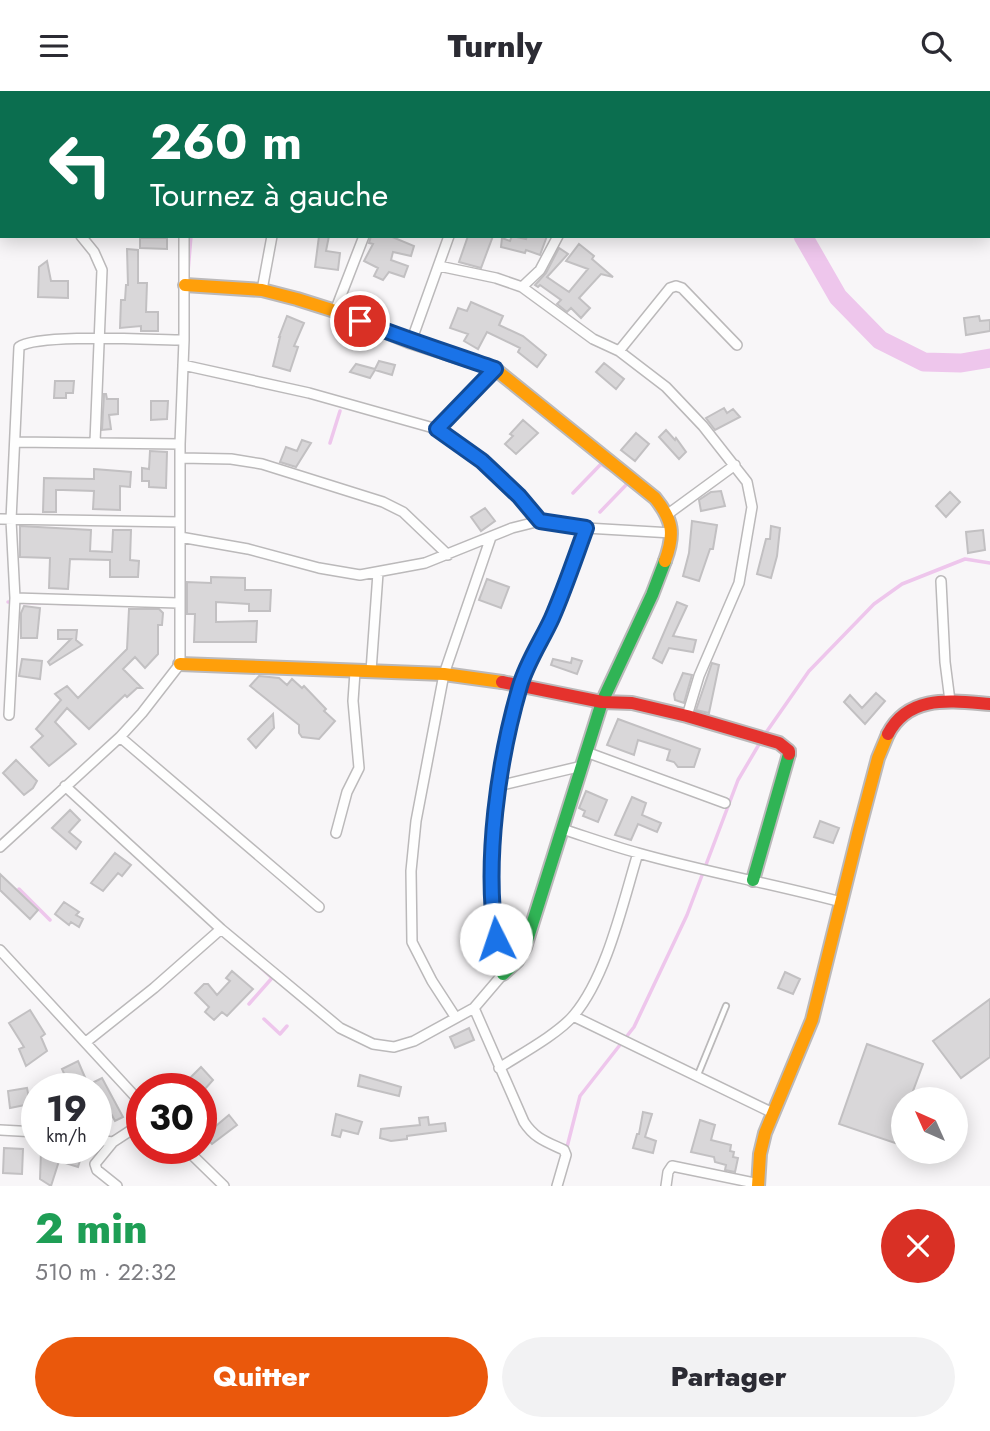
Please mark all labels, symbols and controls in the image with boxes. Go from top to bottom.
text: Turnly [448,23,542,69]
icon: menu [35,27,73,65]
icon: search [917,27,955,65]
text: 260 m [150,107,302,177]
icon: left [35,119,126,210]
text: Tournez à gauche [150,172,388,218]
pin [330,291,390,351]
icon: arrive [341,302,379,340]
position arrow [459,902,533,976]
speed limit sign: 30 [126,1073,217,1164]
text: 19 [46,1084,87,1134]
north arrow [891,1087,968,1164]
map controls [891,1087,968,1164]
text: km/h [46,1123,87,1149]
text: 2 min [35,1198,148,1259]
button: close [881,1209,955,1283]
text: 510 m · 22:32 [35,1255,176,1289]
button: Quitter [35,1337,488,1417]
button: Partager [502,1337,955,1417]

